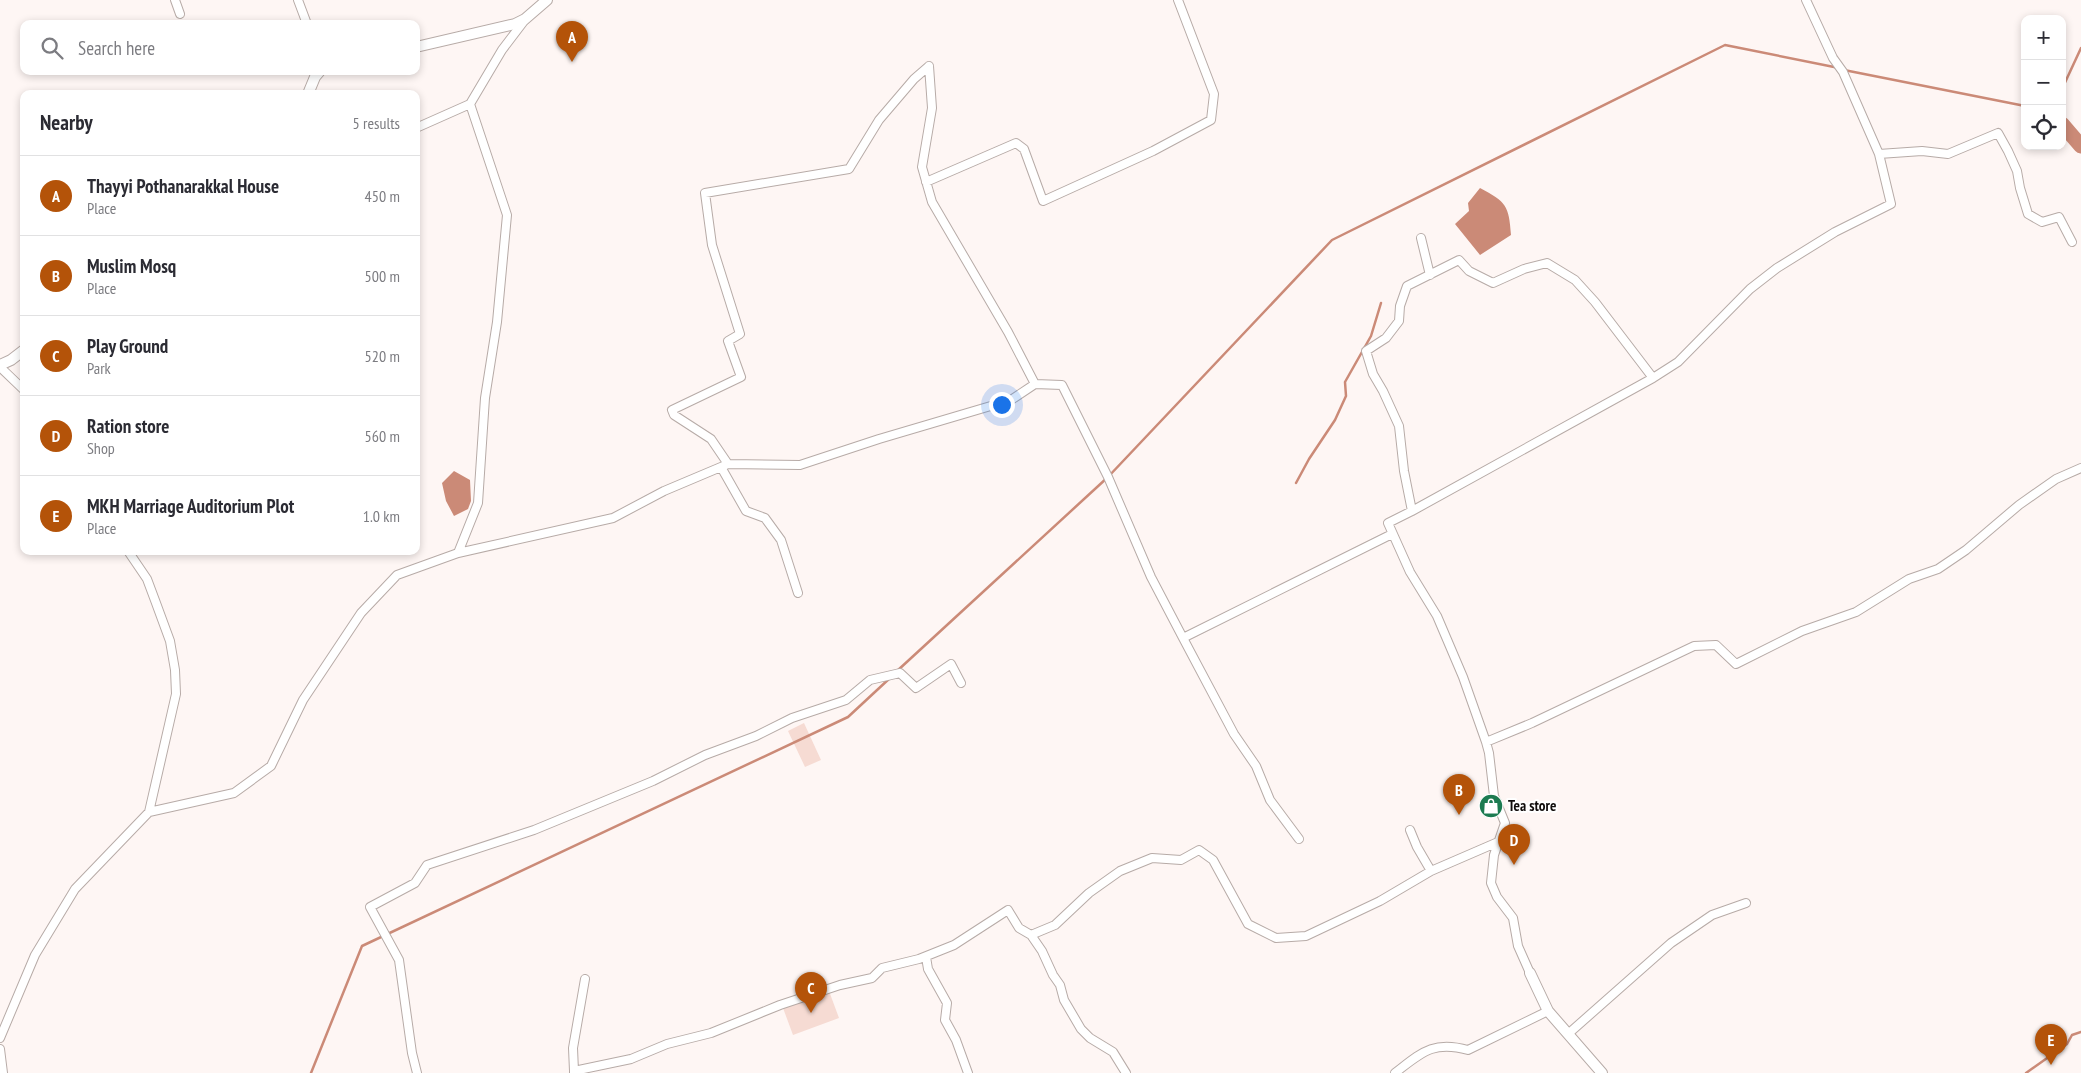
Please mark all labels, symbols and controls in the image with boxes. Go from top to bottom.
map controls [2021,15,2066,150]
button: + [2021,15,2066,60]
search box [20,20,420,75]
pin: A [556,21,588,62]
icon: search [38,34,66,62]
text: Search here [78,36,155,60]
button: − [2021,60,2066,105]
button: locate [2021,105,2066,150]
text: Nearby [40,109,93,136]
text: 5 results [353,113,400,133]
text: Thayyi Pothanarakkal House [87,174,279,198]
text: A [52,186,60,206]
text: 450 m [365,186,400,206]
text: Place [87,198,116,218]
text: Muslim Mosq [87,254,176,278]
text: B [52,266,60,286]
text: 500 m [365,266,400,286]
text: Place [87,278,116,298]
text: Play Ground [87,334,168,358]
text: C [52,346,60,366]
text: 520 m [365,346,400,366]
text: Park [87,358,111,378]
your location [989,392,1015,418]
text: Ration store [87,414,169,438]
text: D [52,426,60,446]
text: 560 m [365,426,400,446]
text: Shop [87,438,115,458]
text: MKH Marriage Auditorium Plot [87,494,294,518]
text: E [53,506,59,526]
text: 1.0 km [363,506,400,526]
text: Place [87,518,116,538]
pin: B [1443,774,1475,815]
shop icon: Tea store [1478,793,1504,819]
place label: Tea store [1508,796,1556,815]
pin: D [1498,824,1530,865]
pin: C [795,972,827,1013]
pin: E [2035,1024,2067,1065]

